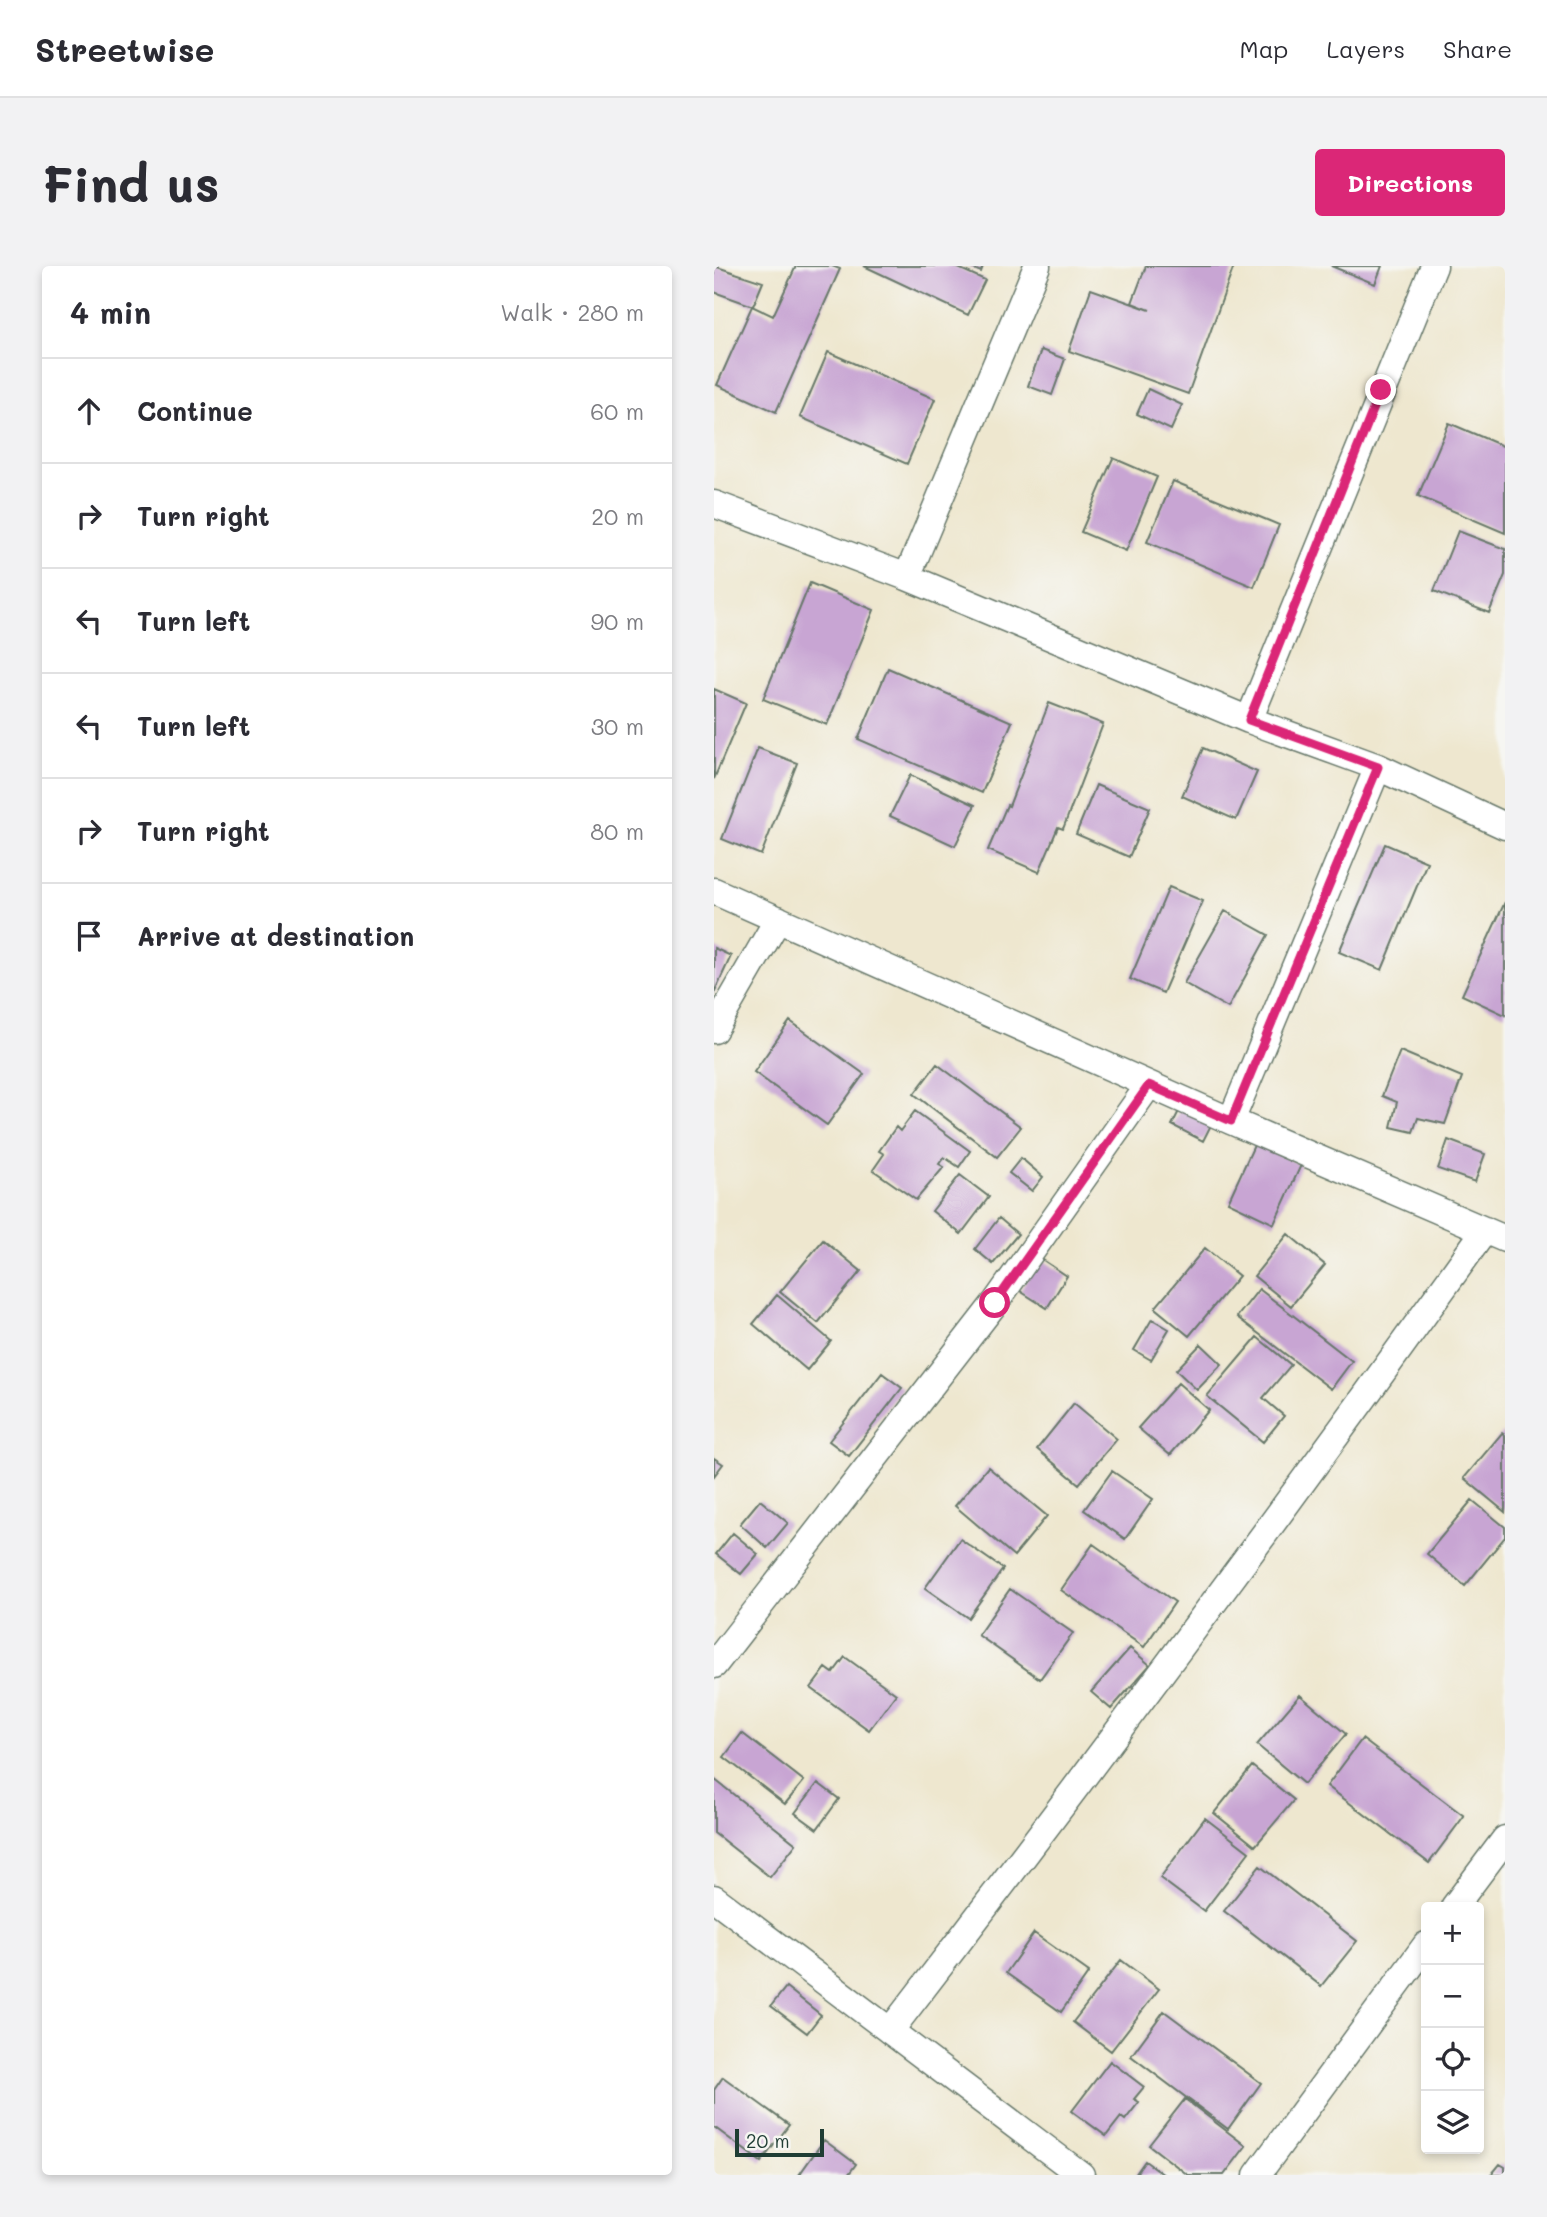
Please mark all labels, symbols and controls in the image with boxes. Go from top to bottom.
text: Streetwise [35,27,214,70]
text: Map [1240,33,1288,64]
text: Layers [1326,33,1405,64]
text: Share [1443,33,1512,64]
button: Directions [1315,149,1505,216]
text: Find us [42,151,220,214]
text: 4 min [70,292,151,332]
text: Walk · 280 m [500,297,644,327]
route end [1365,374,1396,405]
icon: ahead [70,392,108,430]
text: Continue [137,394,253,428]
text: 60 m [590,396,644,426]
icon: right [70,497,108,535]
text: Turn right [137,499,270,533]
text: 20 m [591,501,644,531]
icon: left [70,602,108,640]
text: Turn left [137,604,250,638]
text: 90 m [591,606,644,636]
icon: left [70,707,108,745]
text: Turn left [137,709,250,743]
text: 30 m [591,711,644,741]
icon: right [70,812,108,850]
text: Turn right [137,814,270,848]
text: 80 m [590,816,644,846]
icon: arrive [70,917,108,955]
text: Arrive at destination [137,919,414,953]
route start [979,1287,1010,1318]
map controls [1421,1902,1484,2154]
button: + [1421,1902,1484,1965]
button: − [1421,1965,1484,2028]
button: locate [1421,2028,1484,2091]
button: layers [1421,2091,1484,2154]
scale bar [735,2126,824,2158]
text: 20 m [746,2128,790,2153]

